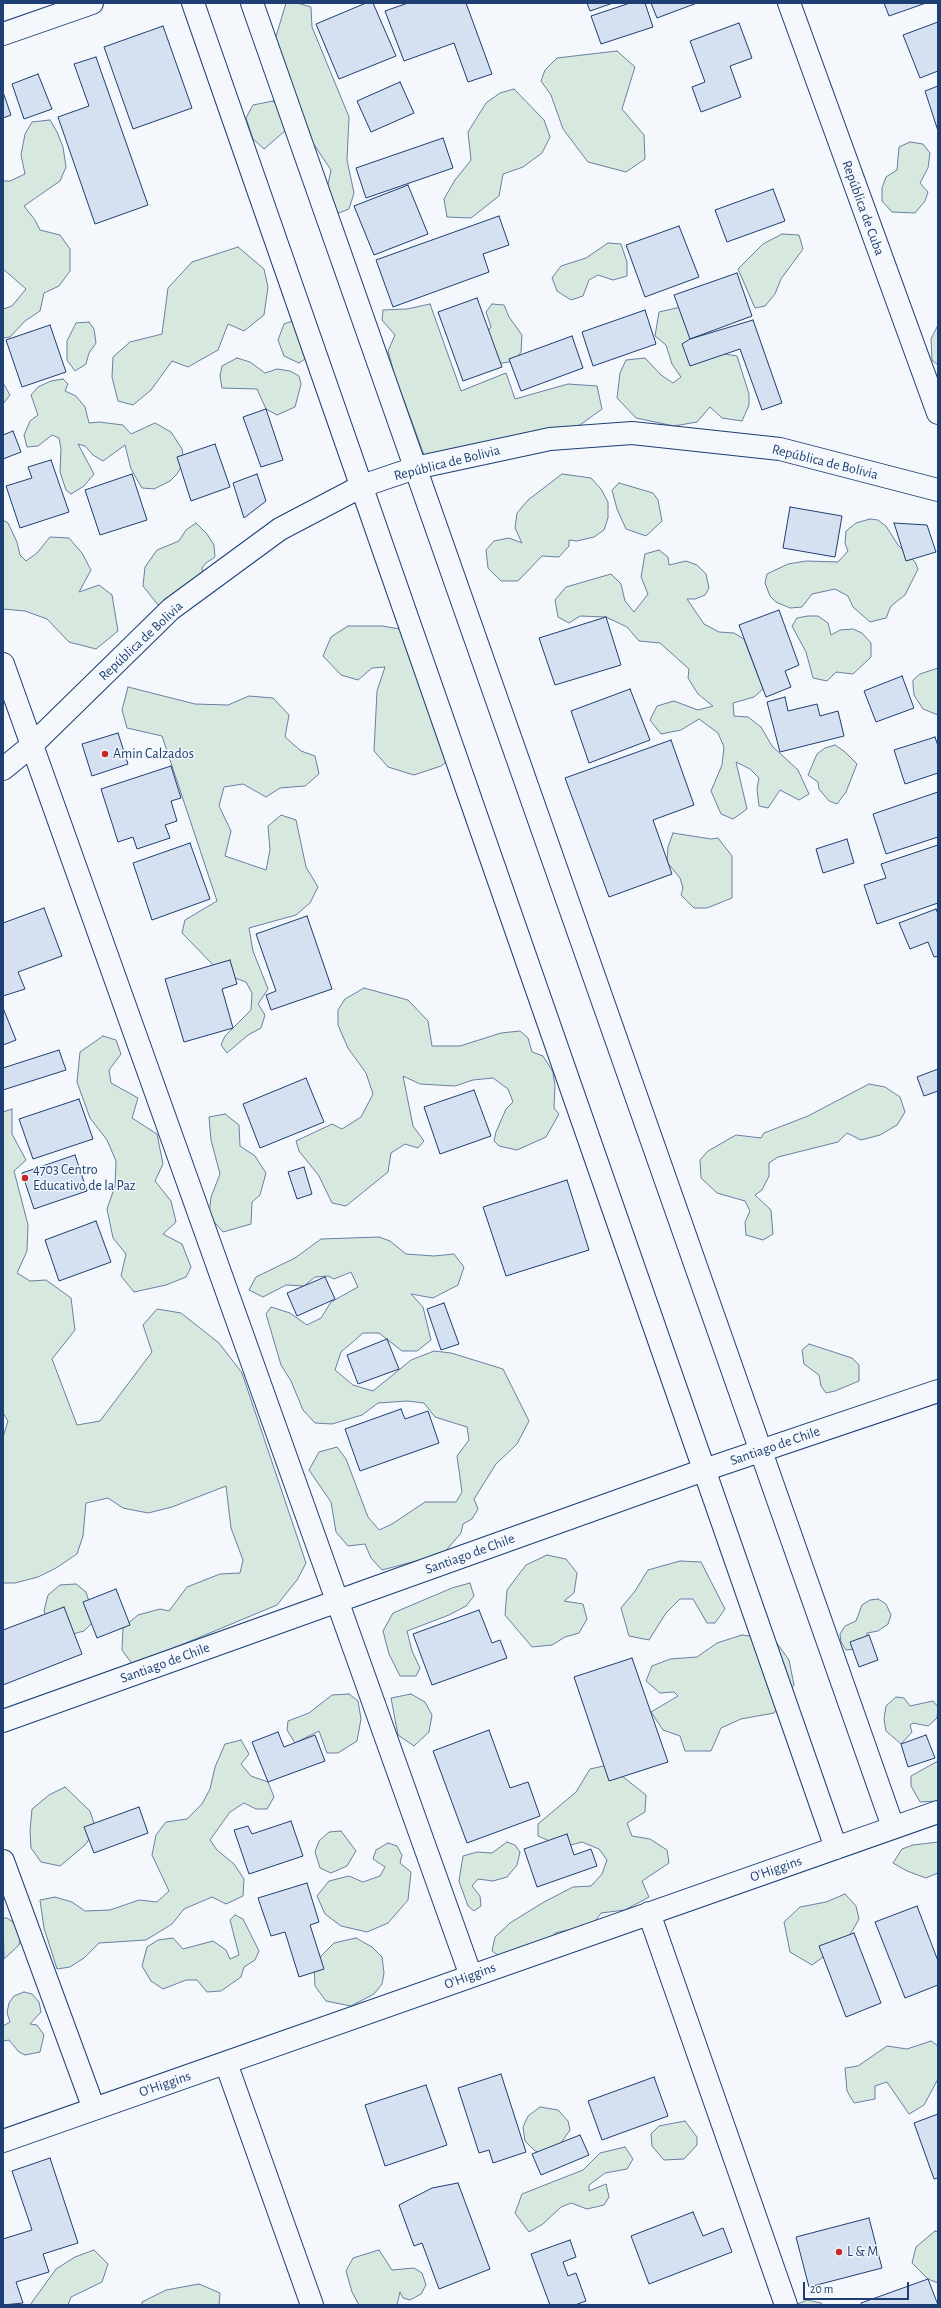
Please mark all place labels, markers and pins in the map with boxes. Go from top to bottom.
place label: Amin Calzados [113,746,194,762]
marker: Amin Calzados [100,749,110,759]
place label: 4703 Centro Educativo de la Paz [33,1162,136,1194]
marker: 4703 Centro Educativo de la Paz [20,1173,30,1183]
place label: L & M [847,2244,878,2260]
marker: L & M [834,2247,844,2257]

